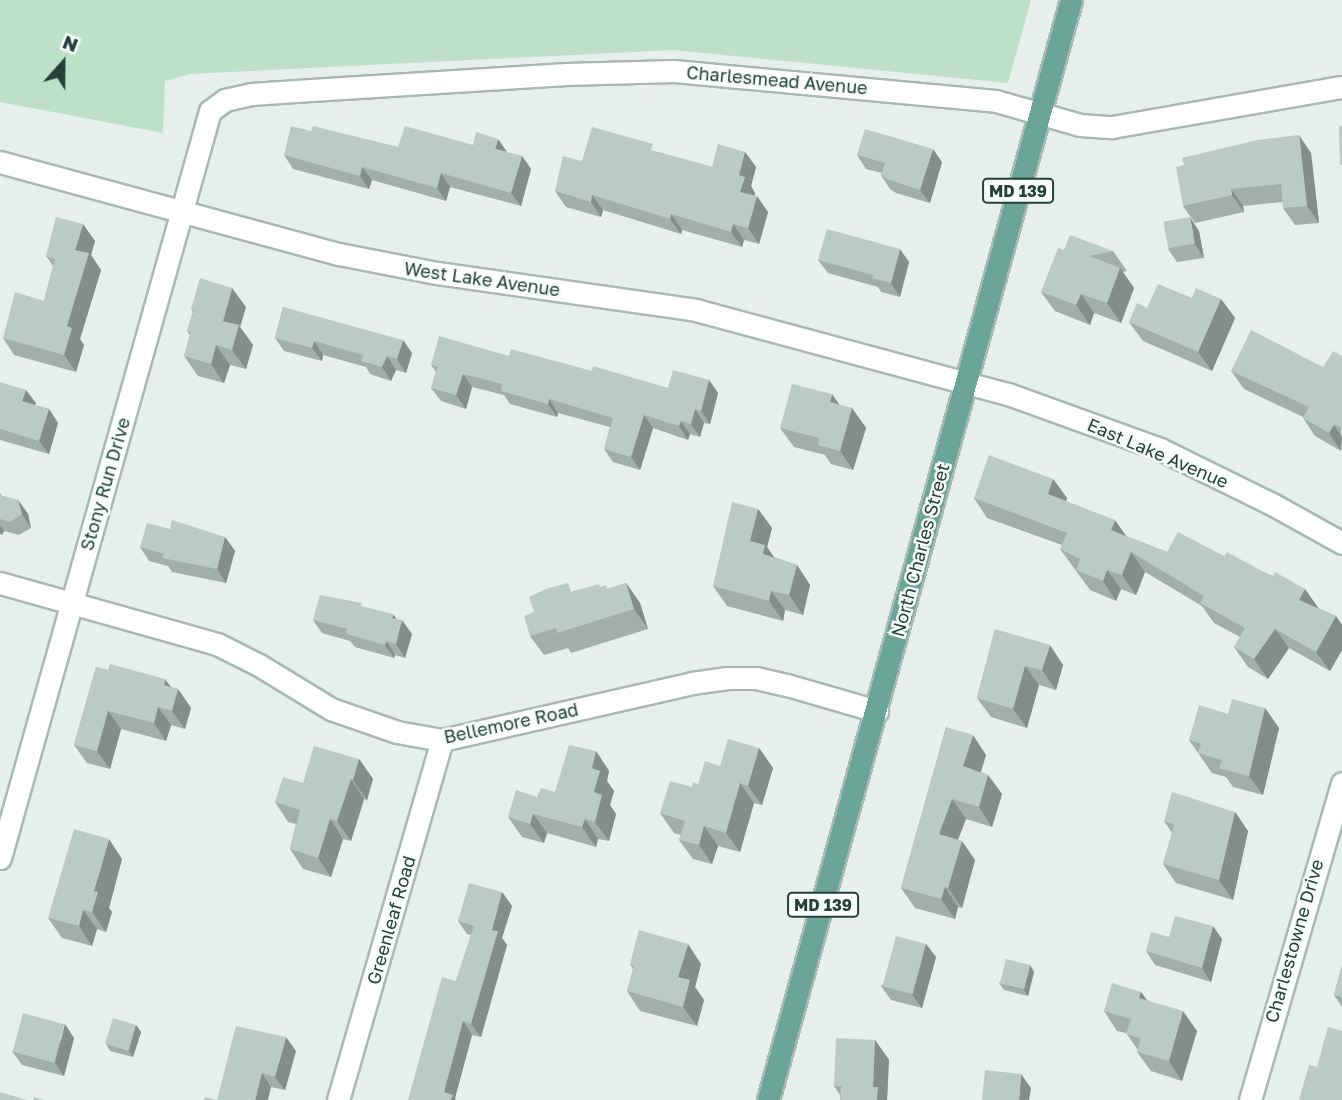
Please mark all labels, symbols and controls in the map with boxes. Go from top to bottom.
north arrow [28,28,98,98]
text: N [60,30,82,56]
street label: Charlesmead Avenue [686,61,868,99]
road number: MD 139 [981,178,1055,204]
street label: West Lake Avenue [403,257,561,301]
street label: East Lake Avenue [1084,414,1232,492]
street label: Stony Run Drive [76,415,134,553]
street label: North Charles Street [886,461,954,639]
street label: Bellemore Road [442,698,580,748]
street label: Greenleaf Road [362,853,420,987]
street label: Charlestowne Drive [1260,857,1328,1025]
road number: MD 139 [786,892,860,917]

